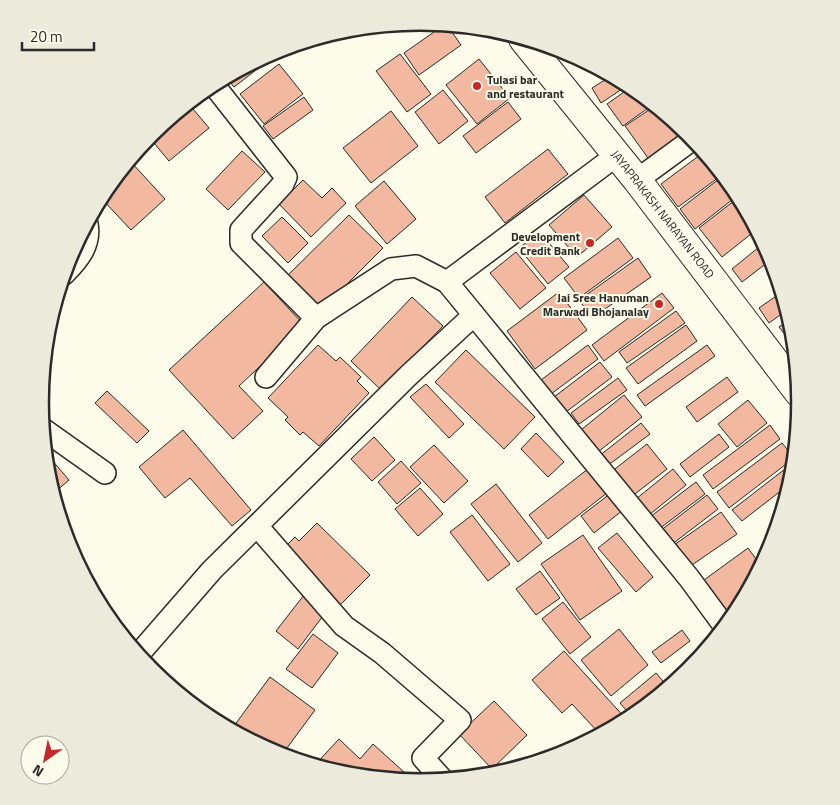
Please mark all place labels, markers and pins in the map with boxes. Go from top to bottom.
place label: Tulasi bar and restaurant [487,70,565,103]
marker: Tulasi bar and restaurant [471,80,483,92]
place label: Development Credit Bank [511,227,581,260]
marker: Development Credit Bank [584,237,596,249]
place label: Jai Sree Hanuman Marwadi Bhojanalay [543,288,649,321]
marker: Jai Sree Hanuman Marwadi Bhojanalay [653,298,665,310]

